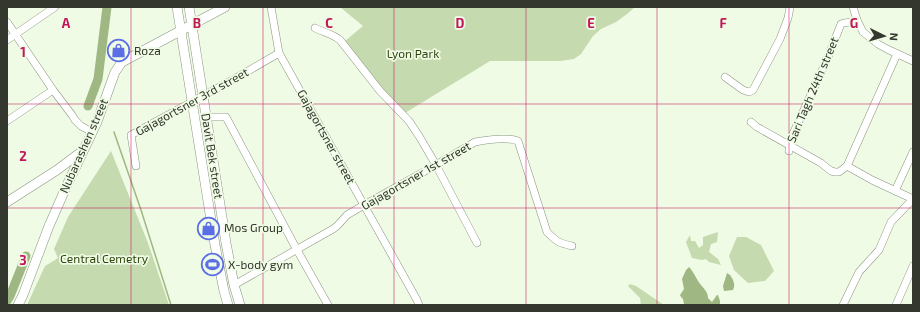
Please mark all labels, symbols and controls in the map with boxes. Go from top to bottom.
text: A [62,15,71,31]
text: B [193,15,201,31]
text: C [325,15,333,31]
text: D [456,15,465,31]
text: E [587,15,595,31]
text: F [719,15,727,31]
text: G [850,15,858,31]
north arrow [864,16,904,56]
text: N [888,32,901,41]
street label: Sari Tagh 24th street [783,34,841,145]
shop icon: Roza [106,38,132,64]
place label: Roza [134,43,161,57]
text: 1 [20,44,26,60]
park label: Lyon Park [387,46,439,60]
street label: Gajagortsner 3rd street [133,64,251,139]
street label: Gajagortsner street [294,87,359,187]
street label: Nubarashen street [56,96,110,195]
street label: Davit Bek street [199,112,227,200]
street label: Gajagortsner 1st street [358,138,474,213]
text: 2 [19,148,27,164]
shop icon: Mos Group [195,215,221,241]
place label: Mos Group [224,220,283,234]
park label: Central Cemetry [60,251,149,265]
text: 3 [19,252,27,268]
sports icon: X-body gym [199,252,225,278]
place label: X-body gym [228,257,293,271]

